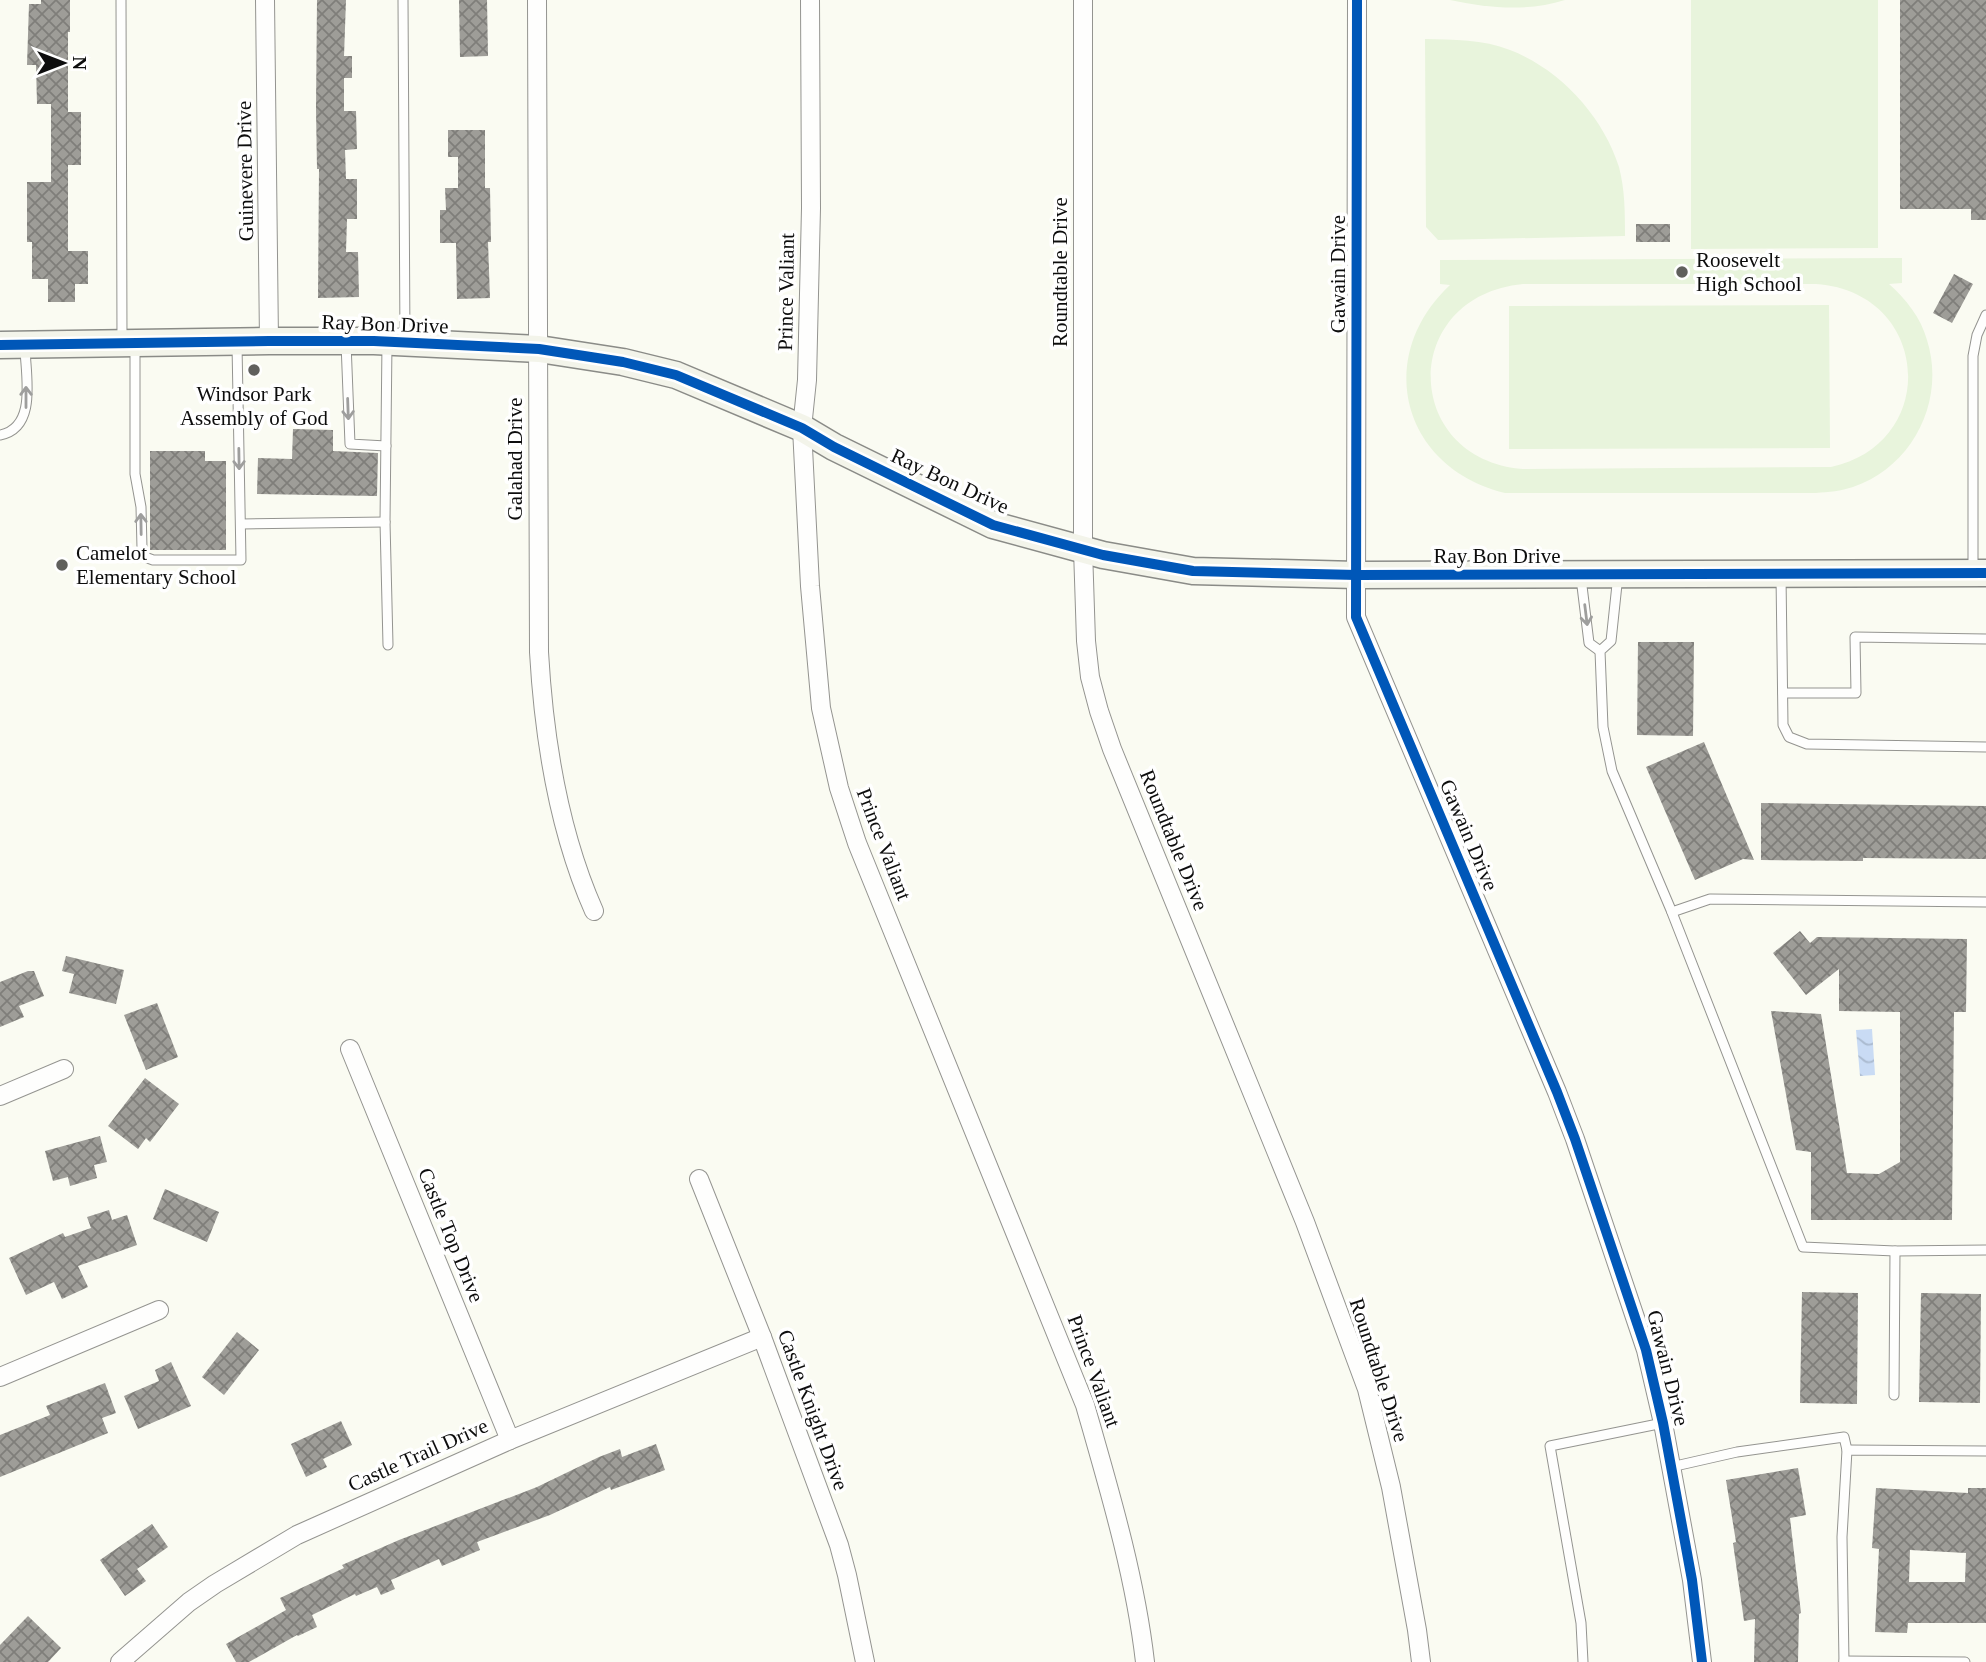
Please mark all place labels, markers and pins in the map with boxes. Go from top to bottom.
place label: Roosevelt High School [1696,248,1802,296]
marker: Roosevelt High School [1674,264,1690,280]
marker: Windsor Park Assembly of God [246,362,262,378]
place label: Windsor Park Assembly of God [180,382,329,430]
place label: Camelot Elementary School [76,541,237,589]
marker: Camelot Elementary School [54,557,70,573]

